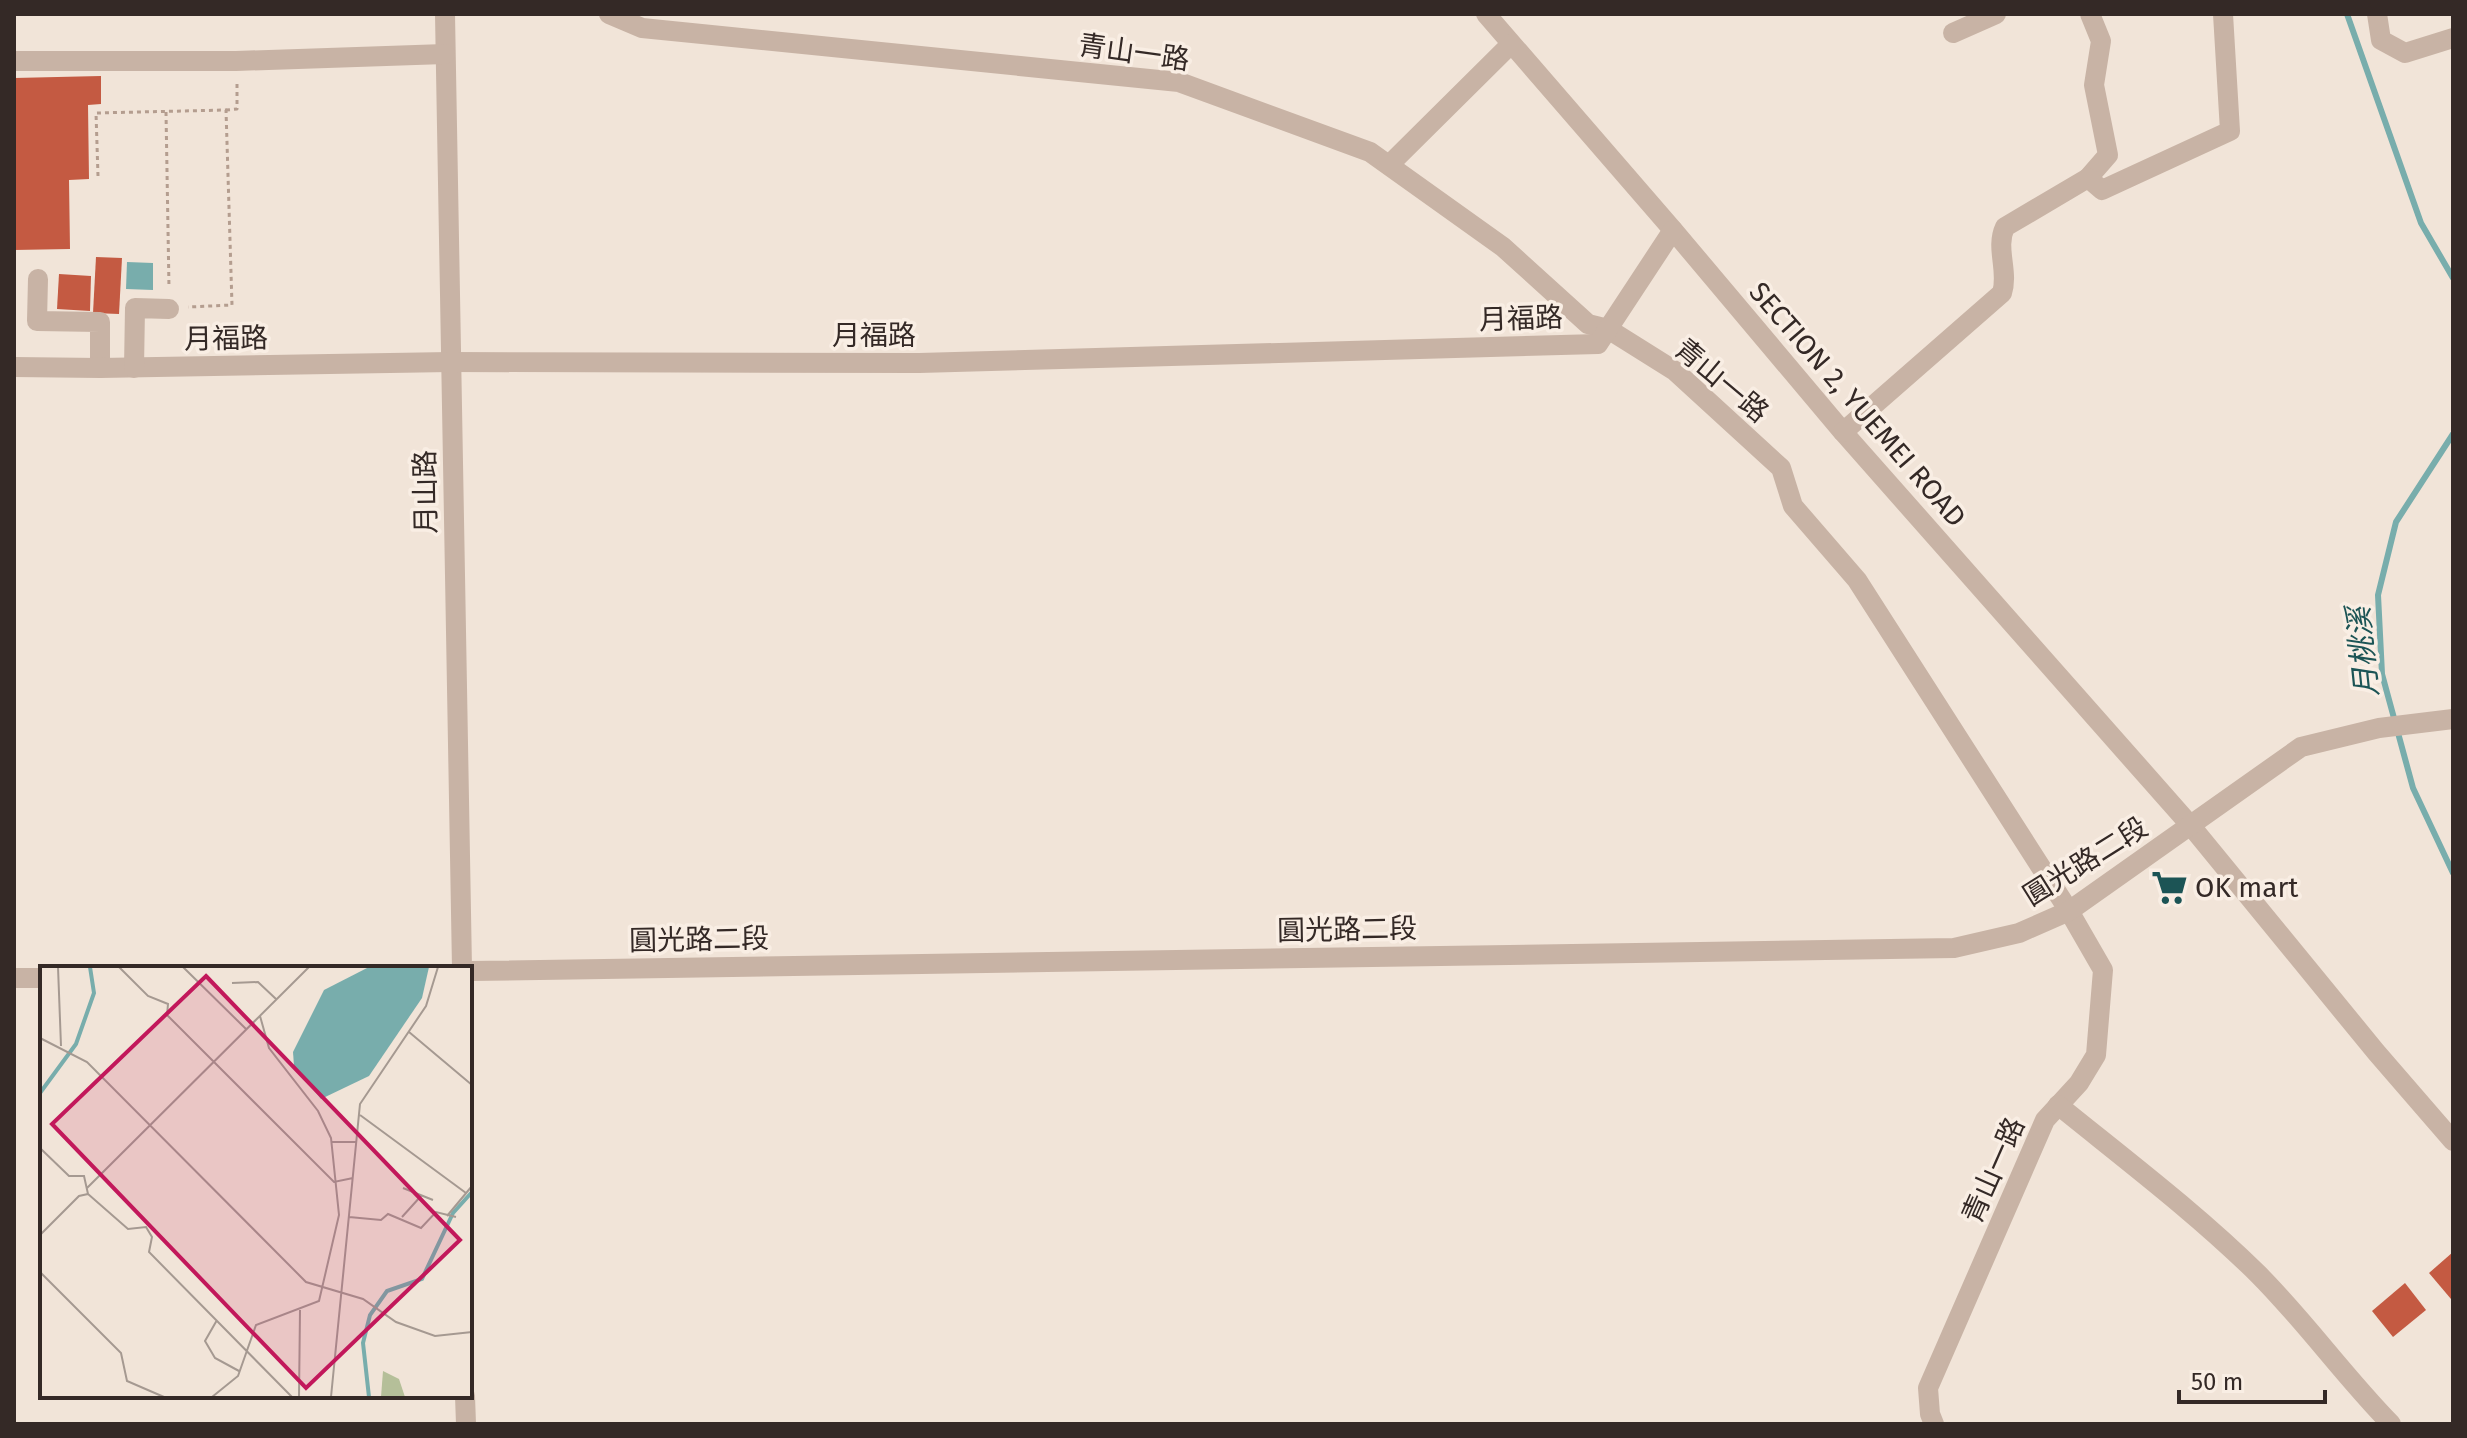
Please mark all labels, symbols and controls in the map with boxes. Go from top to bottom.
street label: 青山一路 [1076,28,1192,77]
street label: SECTION 2, YUEMEI ROAD [1742,275,1973,533]
street label: 月福路 [1478,301,1564,336]
street label: 月福路 [832,319,916,352]
street label: 月福路 [184,321,268,356]
street label: 青山一路 [1668,332,1775,429]
street label: 月山路 [408,450,443,534]
water label: 月桃溪 [2340,601,2386,699]
street label: 圓光路二段 [2017,810,2153,913]
supermarket icon: OK mart [2150,868,2188,906]
place label: OK mart [2195,871,2299,904]
street label: 圓光路二段 [1277,912,1417,947]
street label: 圓光路二段 [629,922,769,957]
inset map [40,966,472,1398]
street label: 青山一路 [1956,1112,2031,1228]
scale bar [2179,1354,2325,1404]
text: 50 m [2191,1368,2243,1396]

